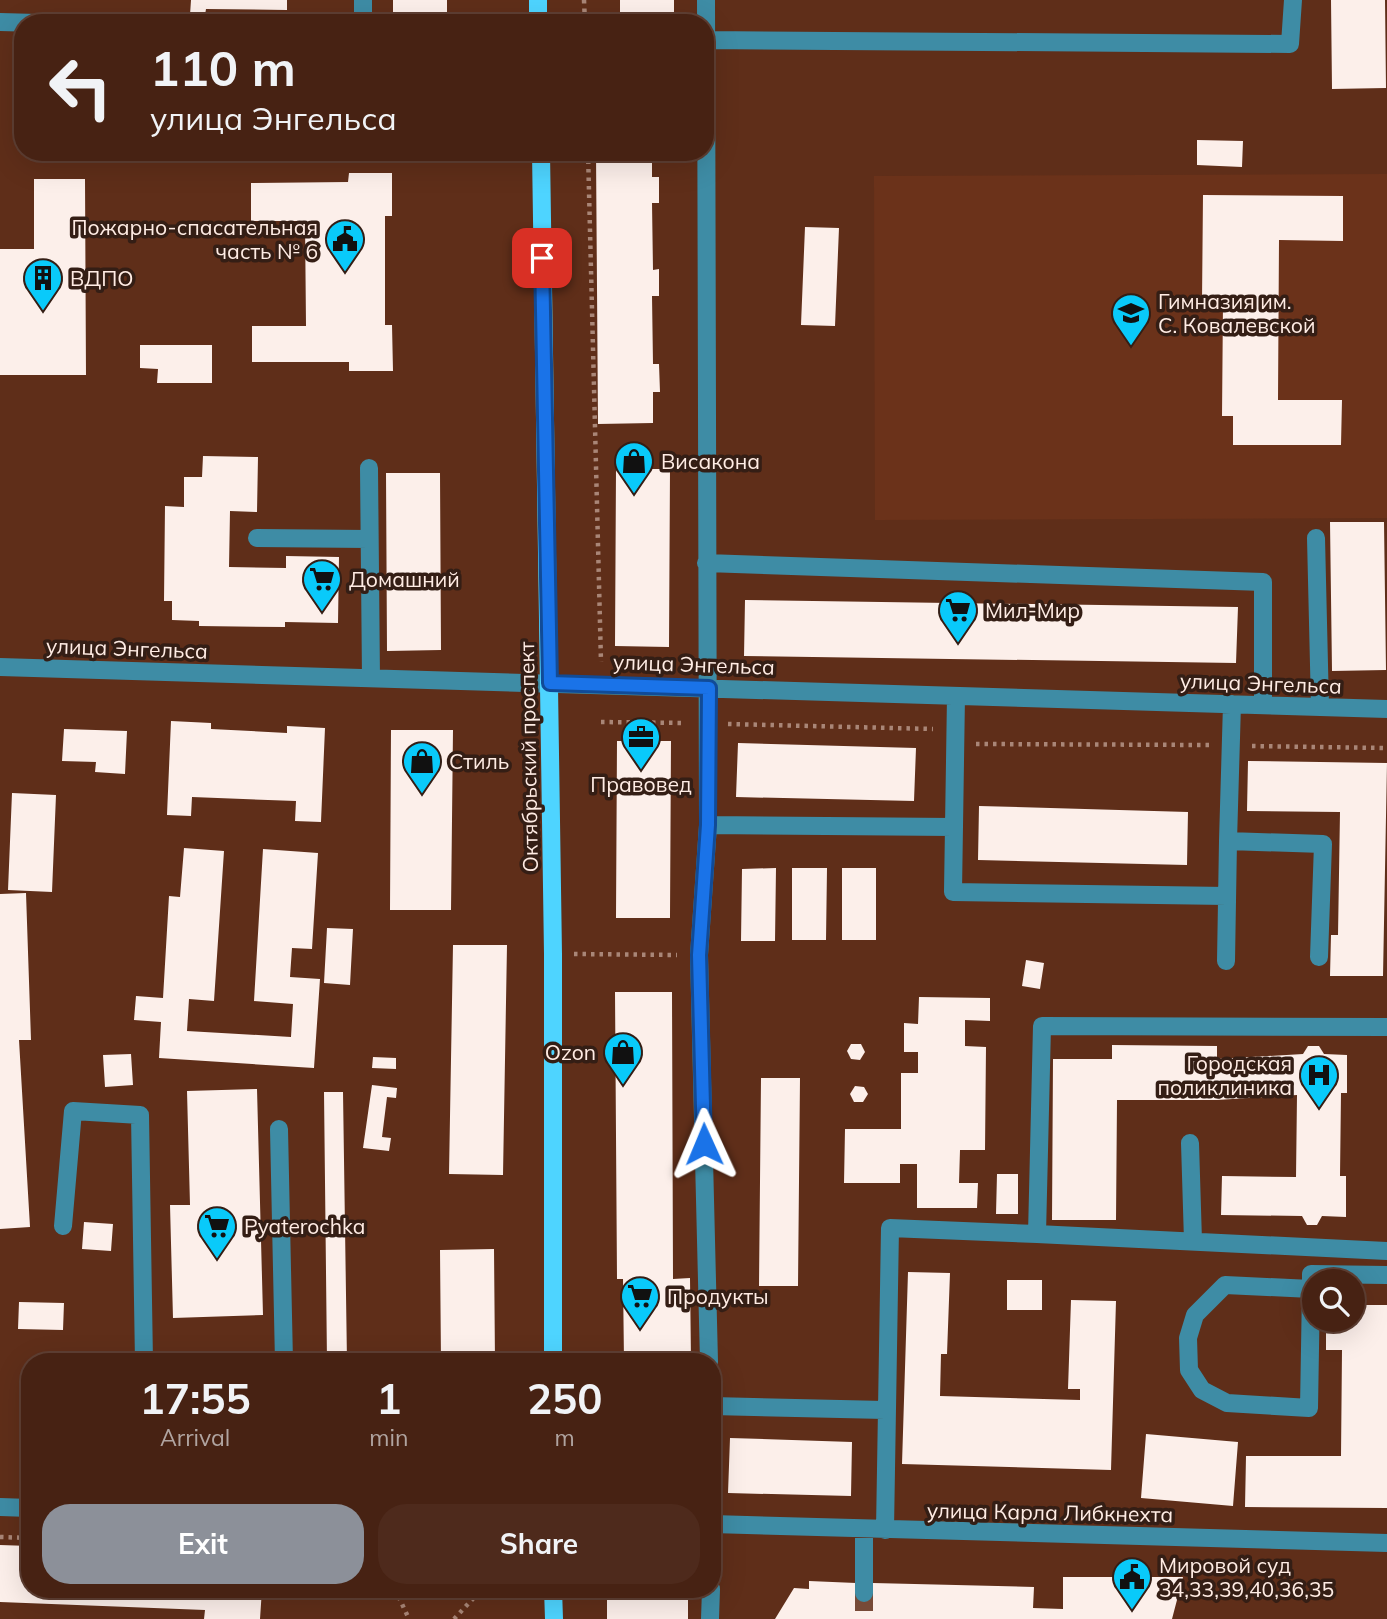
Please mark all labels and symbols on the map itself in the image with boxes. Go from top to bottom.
place label: Пожарно-спасательная часть № 6 [72,214,318,264]
public building icon: Пожарно-спасательная часть № 6 [324,218,366,273]
pin [512,228,572,288]
building icon: ВДПО [22,257,64,312]
place label: ВДПО [70,265,133,291]
place label: Гимназия им. С. Ковалевской [1158,288,1316,338]
school or university icon: Гимназия им. С. Ковалевской [1110,292,1152,347]
shop icon: Висакона [613,440,655,495]
place label: Висакона [661,448,760,474]
supermarket icon: Домашний [301,558,343,613]
place label: Домашний [349,566,460,592]
supermarket icon: Мил-Мир [937,589,979,644]
place label: Мил-Мир [985,597,1080,623]
street label: улица Энгельса [46,632,208,664]
street label: Октябрьский проспект [513,641,543,873]
street label: улица Энгельса [613,648,775,680]
street label: улица Энгельса [1180,667,1342,699]
office icon: Правовед [620,716,662,771]
shop icon: Стиль [401,740,443,795]
place label: Стиль [449,748,509,774]
place label: Правовед [590,771,692,797]
shop icon: Ozon [602,1031,644,1086]
place label: Ozon [545,1039,596,1065]
place label: Городская поликлиника [1157,1050,1292,1100]
hospital icon: Городская поликлиника [1298,1054,1340,1109]
position arrow [667,1107,741,1181]
supermarket icon: Pyaterochka [196,1205,238,1260]
place label: Pyaterochka [244,1213,365,1239]
supermarket icon: Продукты [619,1275,661,1330]
place label: Продукты [667,1283,769,1309]
street label: улица Карла Либкнехта [927,1497,1173,1527]
place label: Мировой суд 34,33,39,40,36,35 [1159,1552,1334,1602]
public building icon: Мировой суд 34,33,39,40,36,35 [1111,1556,1153,1611]

